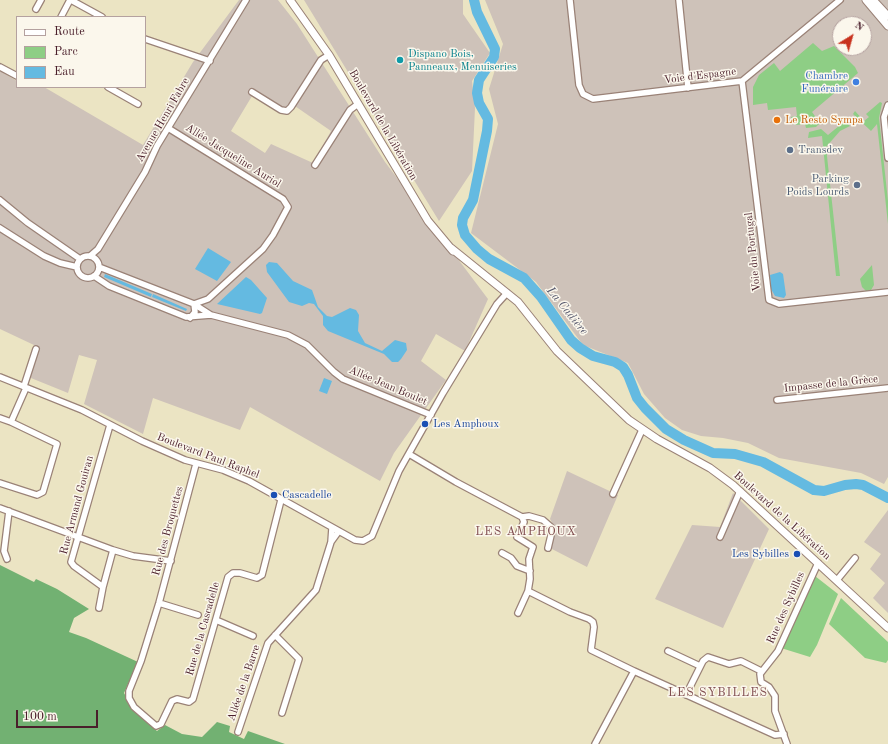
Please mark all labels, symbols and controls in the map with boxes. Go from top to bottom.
legend [16,16,146,88]
north arrow [832,16,872,56]
text: N [852,20,866,34]
text: Route [54,26,85,38]
text: Parc [54,46,78,58]
place label: Dispano Bois, Panneaux, Menuiseries [408,47,517,73]
marker: Dispano Bois, Panneaux, Menuiseries [395,55,405,65]
street label: Voie d'Espagne [663,65,737,87]
text: Eau [54,66,75,78]
street label: Boulevard de la Libération [346,67,420,183]
place label: Chambre Funéraire [801,69,848,95]
street label: Avenue Henri Fabre [133,75,193,165]
marker: Chambre Funéraire [851,77,861,87]
place label: Le Resto Sympa [785,113,863,127]
marker: Le Resto Sympa [772,115,782,125]
street label: Allée Jacqueline Auriol [183,121,283,191]
place label: Transdev [798,143,843,157]
marker: Transdev [785,145,795,155]
place label: Parking Poids Lourds [786,172,849,198]
marker: Parking Poids Lourds [852,180,862,190]
street label: Voie du Portugal [742,212,764,292]
water label: La Cadière [543,284,591,338]
street label: Allée Jean Boulet [347,364,429,408]
street label: Impasse de la Grèce [783,372,879,396]
place label: Les Amphoux [433,417,499,431]
marker: Les Amphoux [420,419,430,429]
street label: Boulevard Paul Raphel [155,430,261,482]
street label: Rue Armand Gouiran [57,454,97,556]
street label: Boulevard de la Libération [731,469,833,563]
street label: Rue des Broquettes [150,485,186,577]
place label: Cascadelle [282,488,332,502]
marker: Cascadelle [269,490,279,500]
district label: LES AMPHOUX [475,525,577,539]
place label: Les Sybilles [732,547,789,561]
marker: Les Sybilles [792,549,802,559]
street label: Rue des Sybilles [764,570,808,646]
street label: Rue de la Cascadelle [183,581,223,677]
street label: Allée de la Barre [225,643,263,723]
district label: LES SYBILLES [668,686,768,700]
scale bar [18,702,100,728]
text: 100 m [23,711,57,723]

